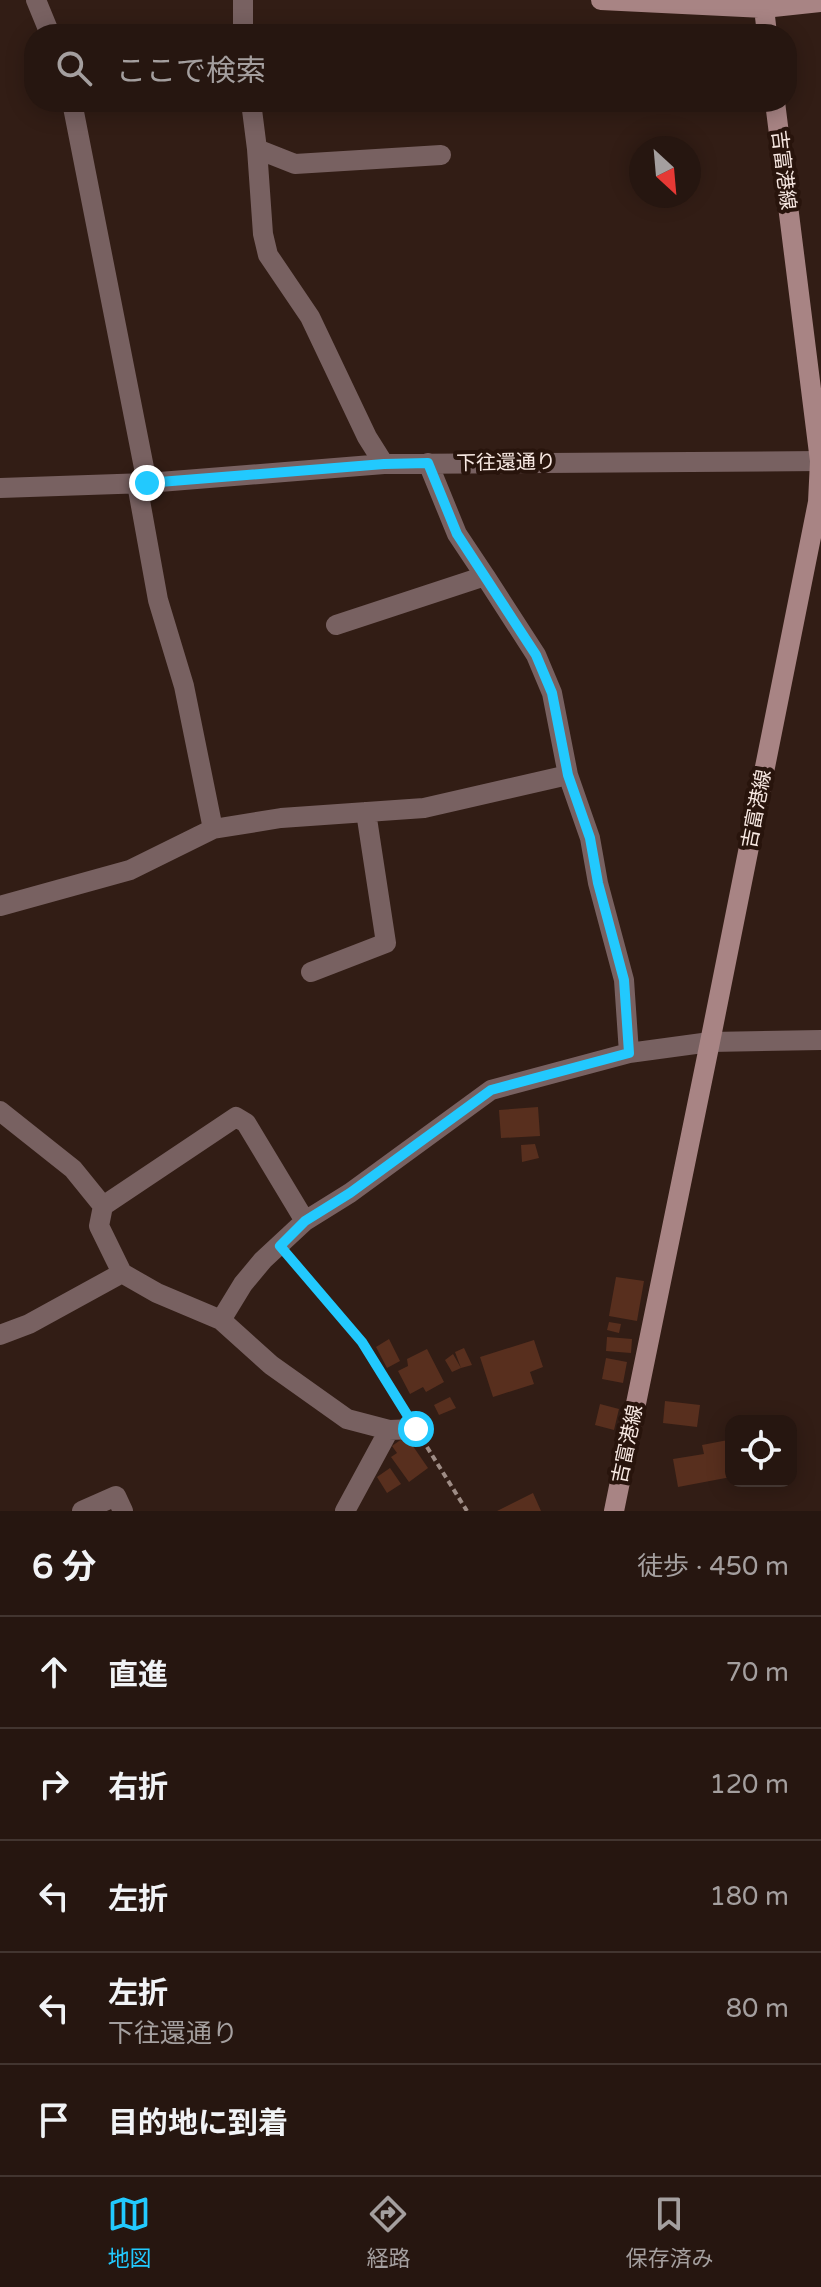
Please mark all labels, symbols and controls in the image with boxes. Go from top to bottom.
search box [24,24,797,112]
icon: search [52,46,96,90]
text: ここで検索 [116,53,266,90]
street label: 吉富港線 [766,129,800,211]
north arrow [629,136,701,208]
street label: 下往還通り [456,450,556,476]
route end [129,465,165,501]
street label: 吉富港線 [738,768,776,851]
street label: 吉富港線 [608,1403,648,1486]
route start [398,1411,434,1447]
map controls [725,1415,797,1487]
button: locate [725,1415,797,1487]
text: 6 分 [32,1547,96,1588]
text: 徒歩 · 450 m [637,1551,789,1582]
icon: ahead [32,1650,76,1694]
text: 直進 [108,1657,168,1694]
text: 70 m [726,1657,789,1688]
icon: right [32,1762,76,1806]
text: 右折 [108,1769,168,1806]
text: 120 m [709,1769,789,1800]
icon: left [32,1874,76,1918]
text: 左折 [108,1881,168,1918]
text: 180 m [709,1881,789,1912]
text: 左折 [108,1975,168,2012]
icon: left [32,1986,76,2030]
text: 80 m [726,1993,789,2024]
text: 下往還通り [108,2018,238,2049]
icon: arrive [32,2098,76,2142]
text: 目的地に到着 [108,2105,288,2142]
tab: 地図 [107,2192,152,2272]
tab: 経路 [366,2192,411,2272]
tab: 保存済み [625,2192,714,2272]

